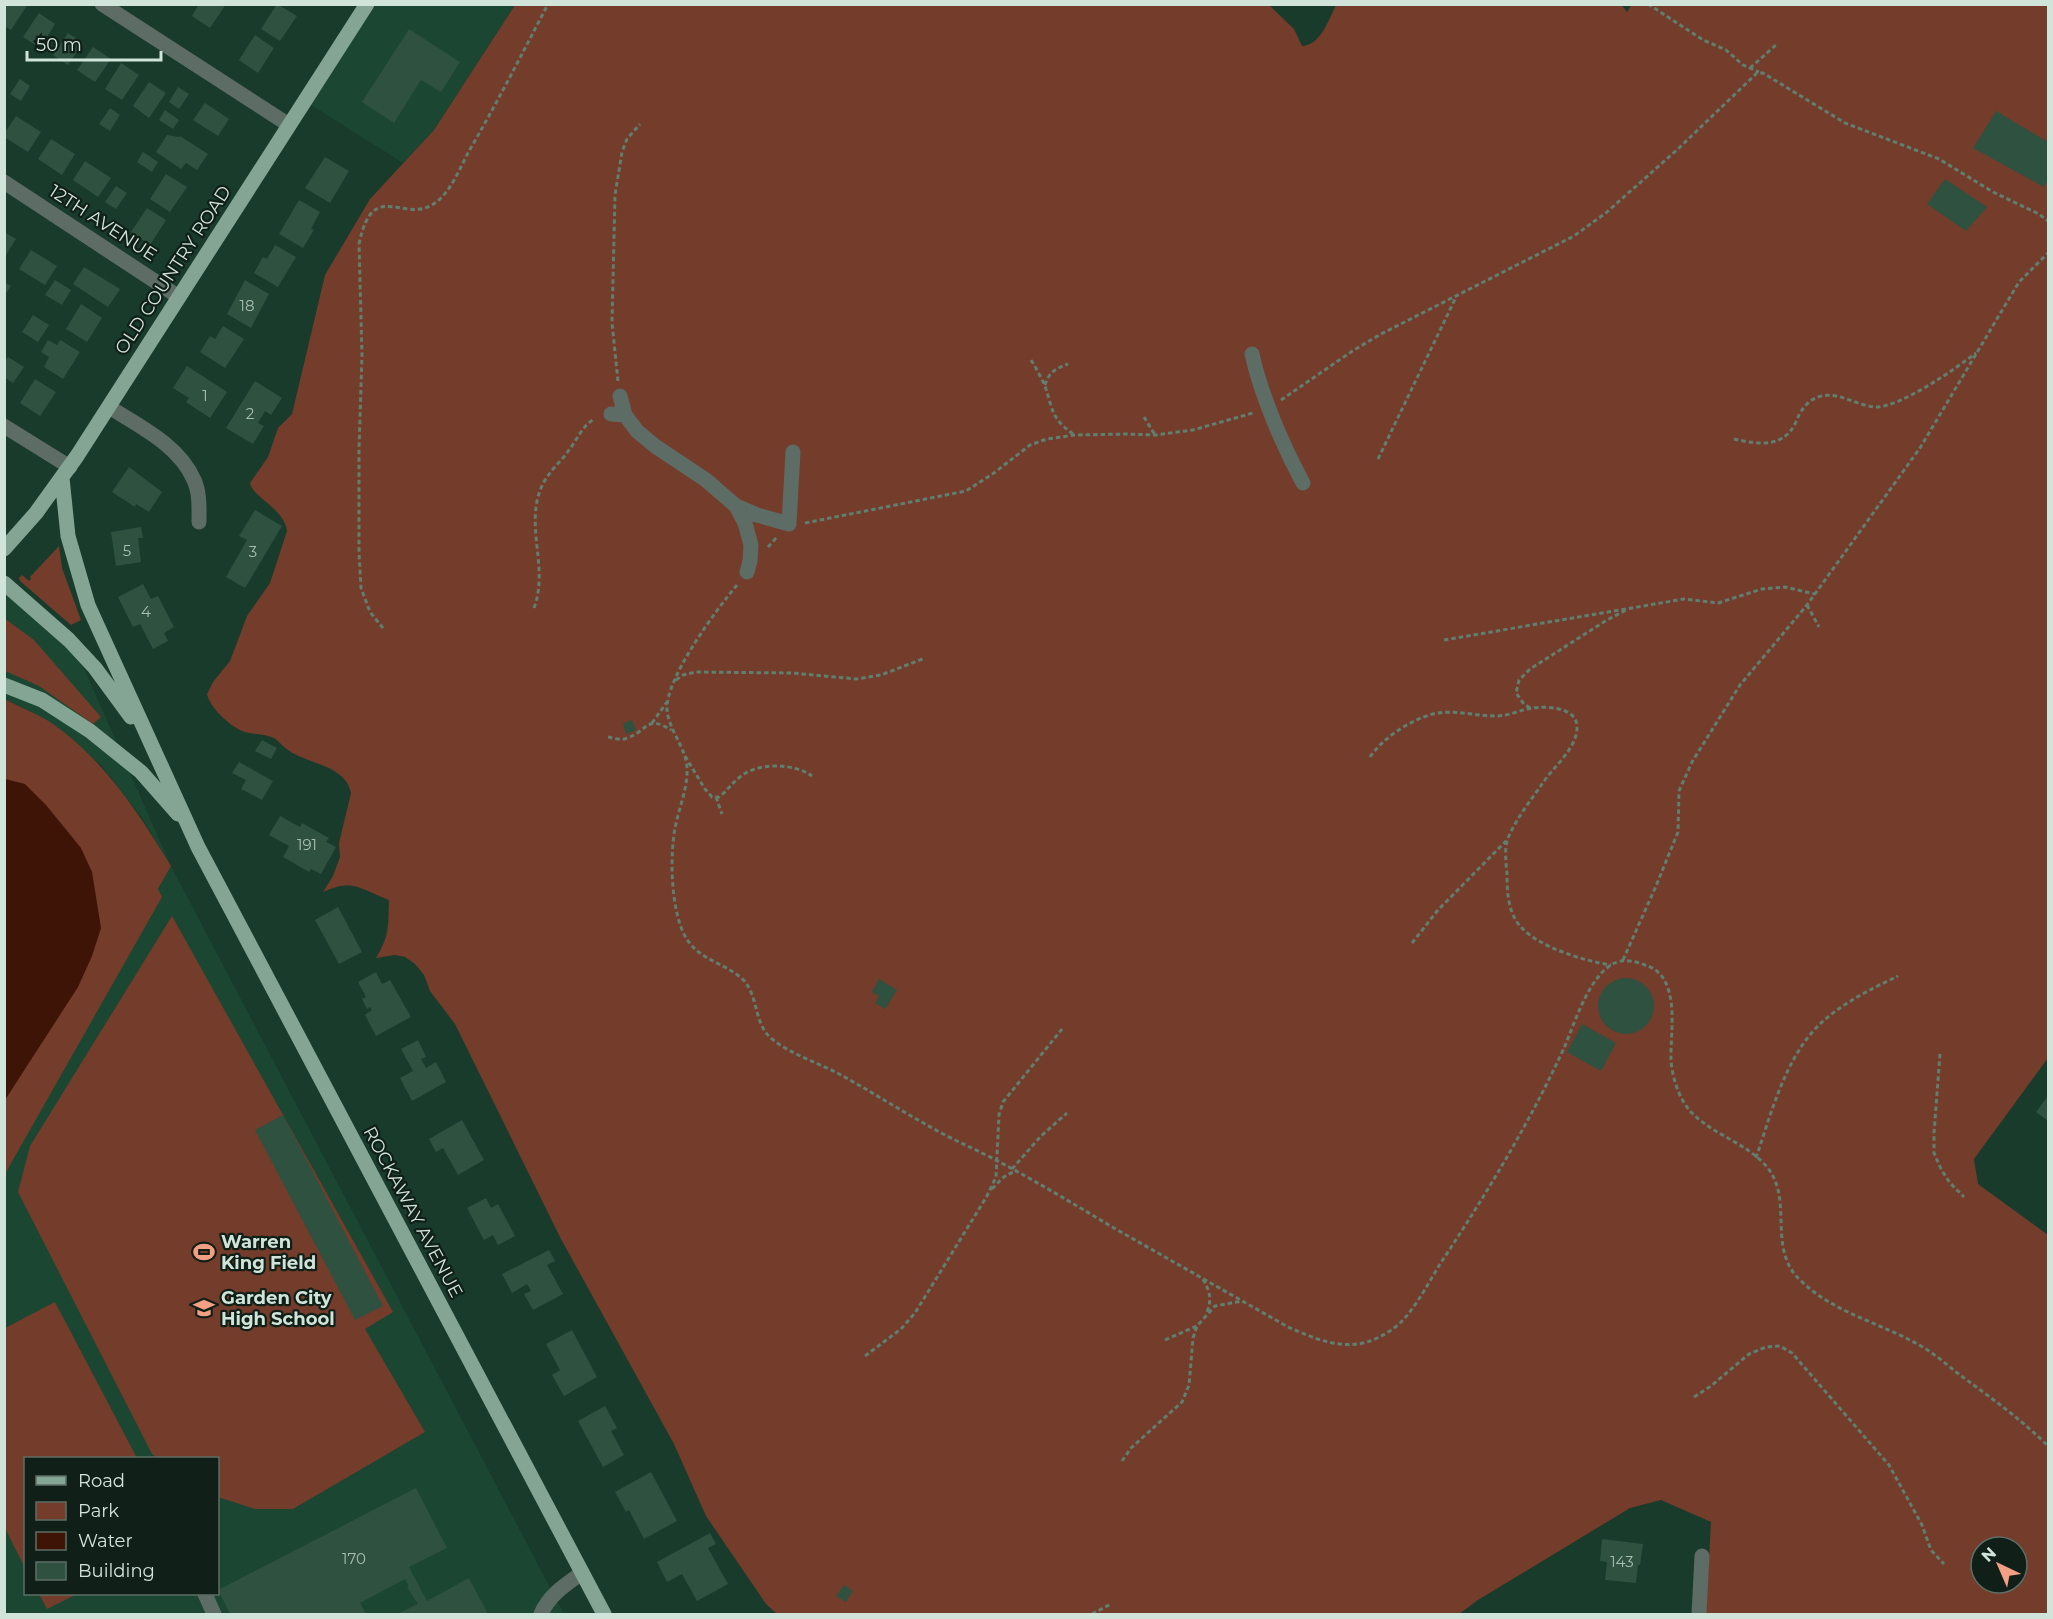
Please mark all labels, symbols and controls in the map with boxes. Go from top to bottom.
scale bar [27,24,160,62]
text: 50 m [36,34,82,56]
street label: 12TH AVENUE [45,180,161,266]
street label: OLD COUNTRY ROAD [110,182,236,358]
house number: 18 [240,296,255,315]
house number: 1 [202,386,208,405]
house number: 2 [246,404,254,423]
house number: 5 [123,541,131,560]
house number: 3 [249,542,257,561]
house number: 4 [141,602,151,621]
house number: 191 [297,835,317,854]
street label: ROCKAWAY AVENUE [359,1123,467,1301]
place label: Warren King Field [221,1231,316,1274]
sports icon: Warren King Field [192,1240,216,1264]
place label: Garden City High School [221,1287,335,1330]
school or university icon: Garden City High School [192,1296,216,1320]
legend [24,1457,219,1595]
text: Road [78,1470,125,1492]
text: Park [78,1500,119,1522]
text: Water [78,1530,133,1552]
north arrow [1969,1535,2029,1595]
text: N [1978,1543,2000,1566]
house number: 170 [342,1549,366,1568]
house number: 143 [1610,1552,1634,1571]
text: Building [78,1560,155,1582]

